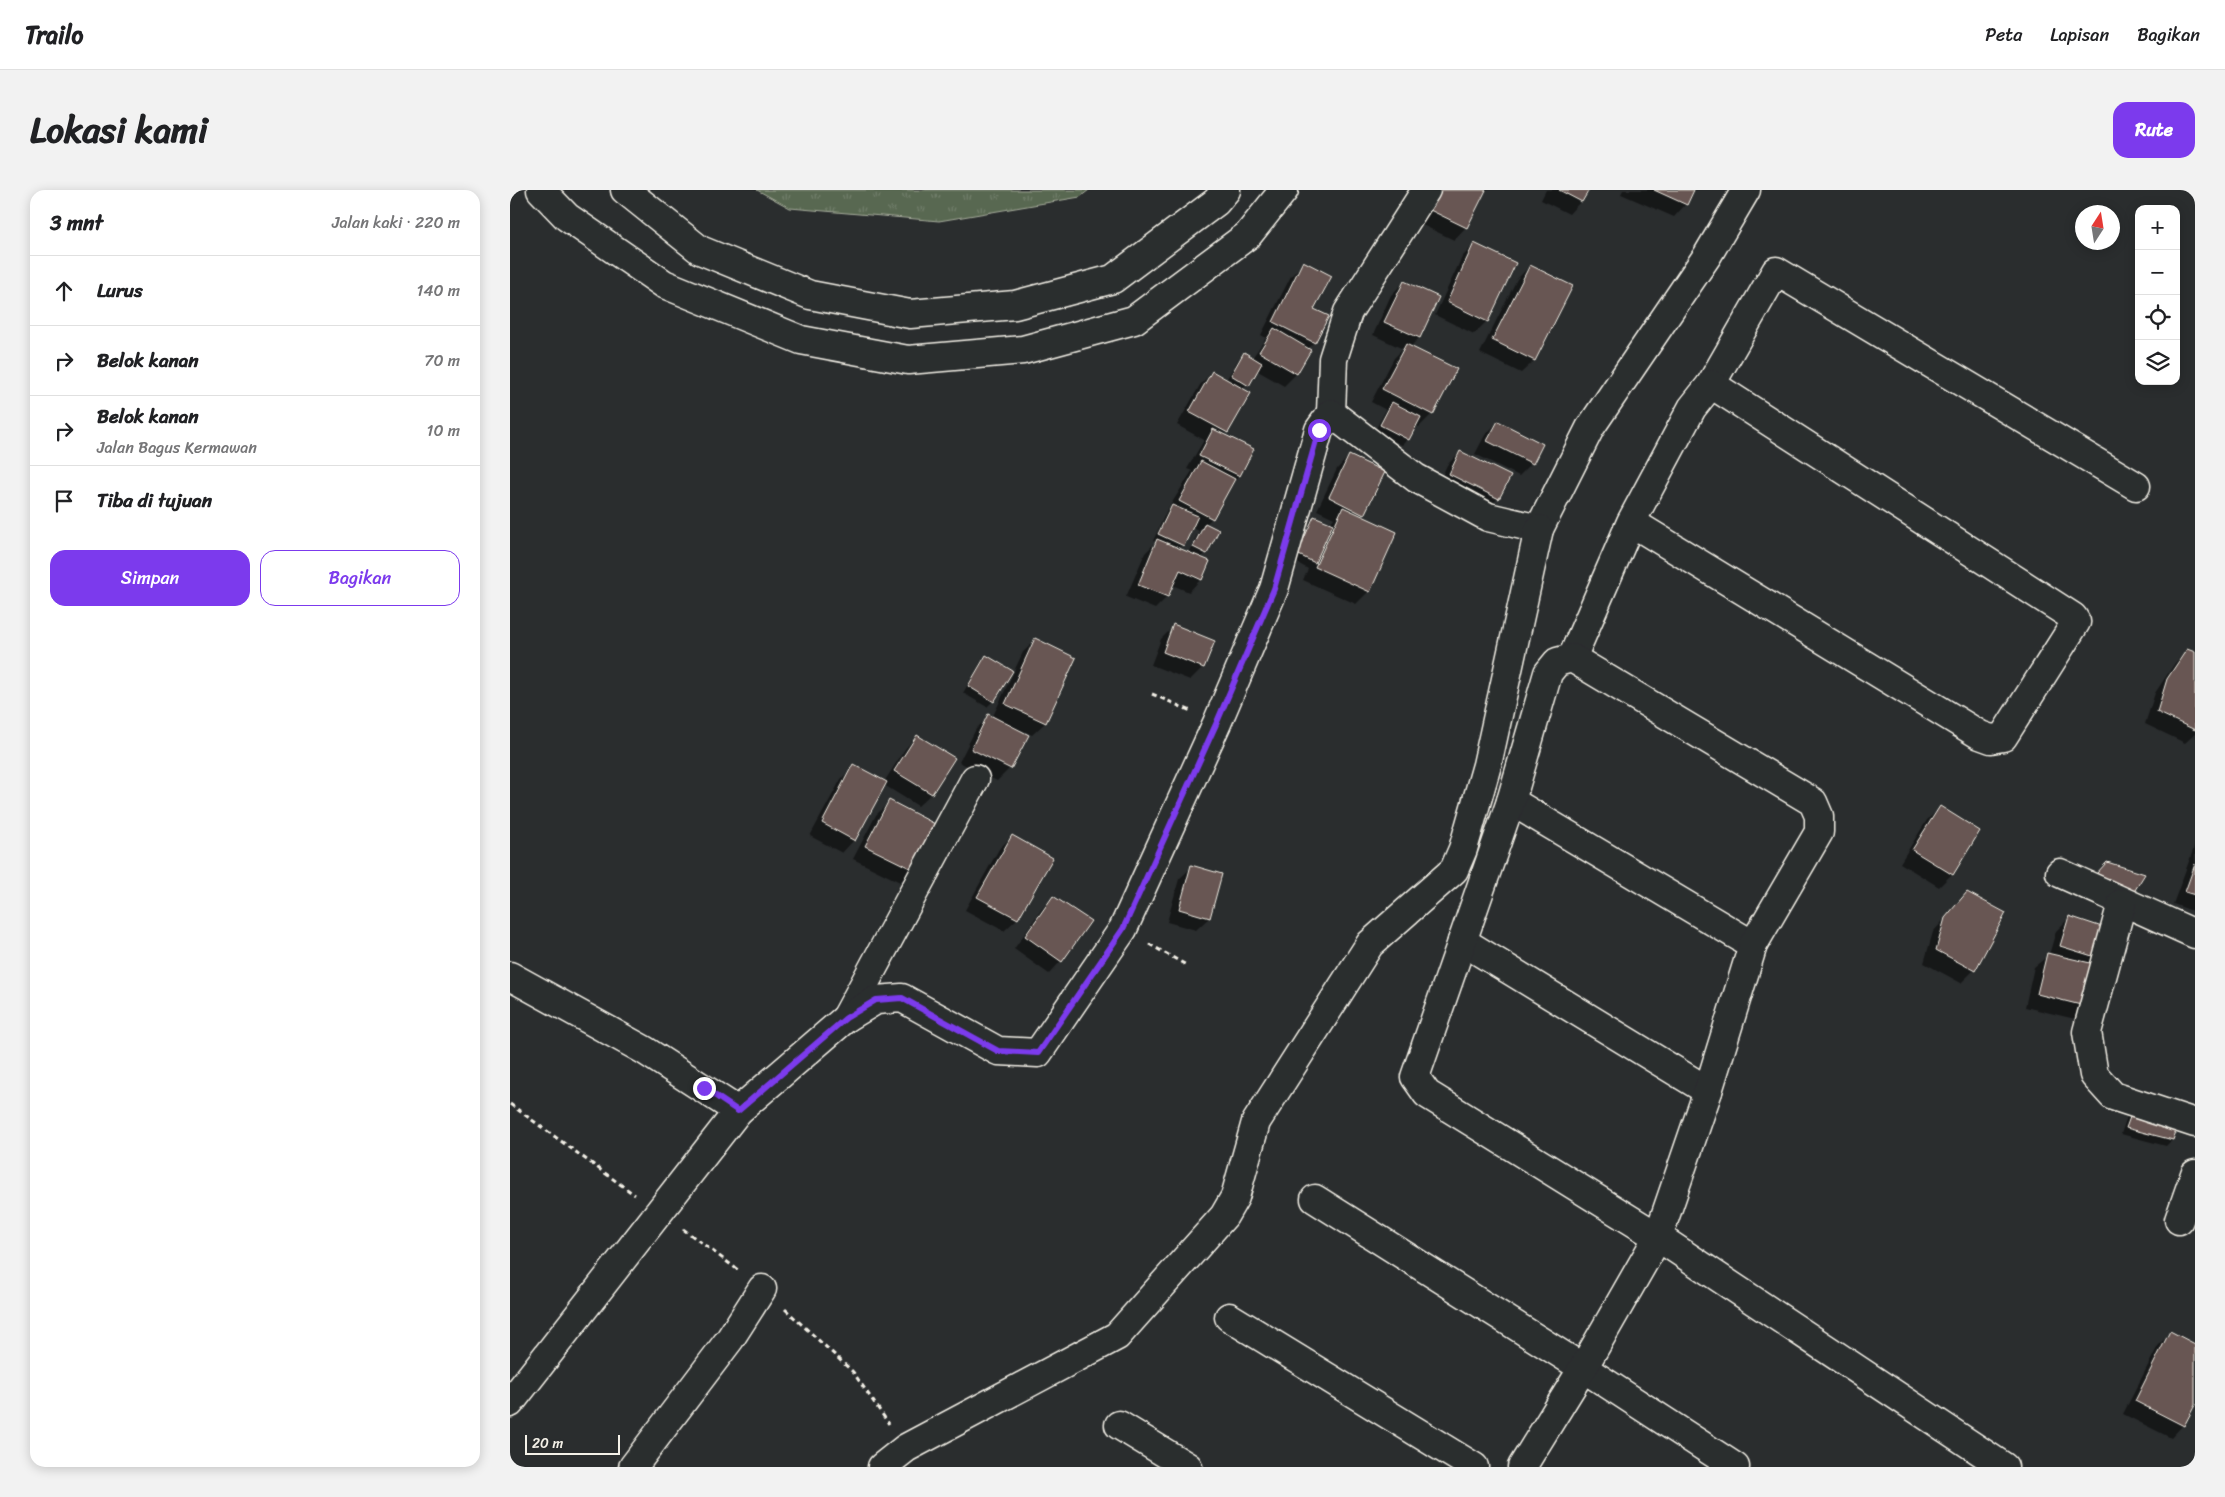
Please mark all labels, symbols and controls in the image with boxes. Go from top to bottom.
text: Trailo [25,14,83,56]
text: Peta [1985,19,2022,51]
text: Lapisan [2050,19,2109,51]
text: Bagikan [2137,19,2200,51]
text: Lokasi kami [30,99,208,161]
button: Rute [2113,102,2195,158]
text: 3 mnt [50,204,103,242]
north arrow [2075,205,2120,250]
map controls [2135,205,2180,385]
button: + [2135,205,2180,250]
text: Jalan kaki · 220 m [332,208,460,237]
button: − [2135,250,2180,295]
text: Lurus [97,274,143,307]
text: 140 m [417,276,460,305]
icon: ahead [50,277,78,305]
button: locate [2135,295,2180,340]
button: layers [2135,340,2180,385]
text: Belok kanan [97,344,199,377]
text: 70 m [424,346,460,375]
icon: right [50,347,78,375]
text: Belok kanan [97,400,199,433]
text: 10 m [427,416,460,445]
icon: right [50,417,78,445]
route start [1308,419,1331,442]
text: Jalan Bagus Kermawan [97,433,257,462]
text: Tiba di tujuan [97,484,212,517]
icon: arrive [50,487,78,515]
button: Simpan [50,550,250,606]
button: Bagikan [260,550,460,606]
route end [693,1077,716,1100]
text: 20 m [532,1431,563,1456]
scale bar [525,1432,620,1455]

